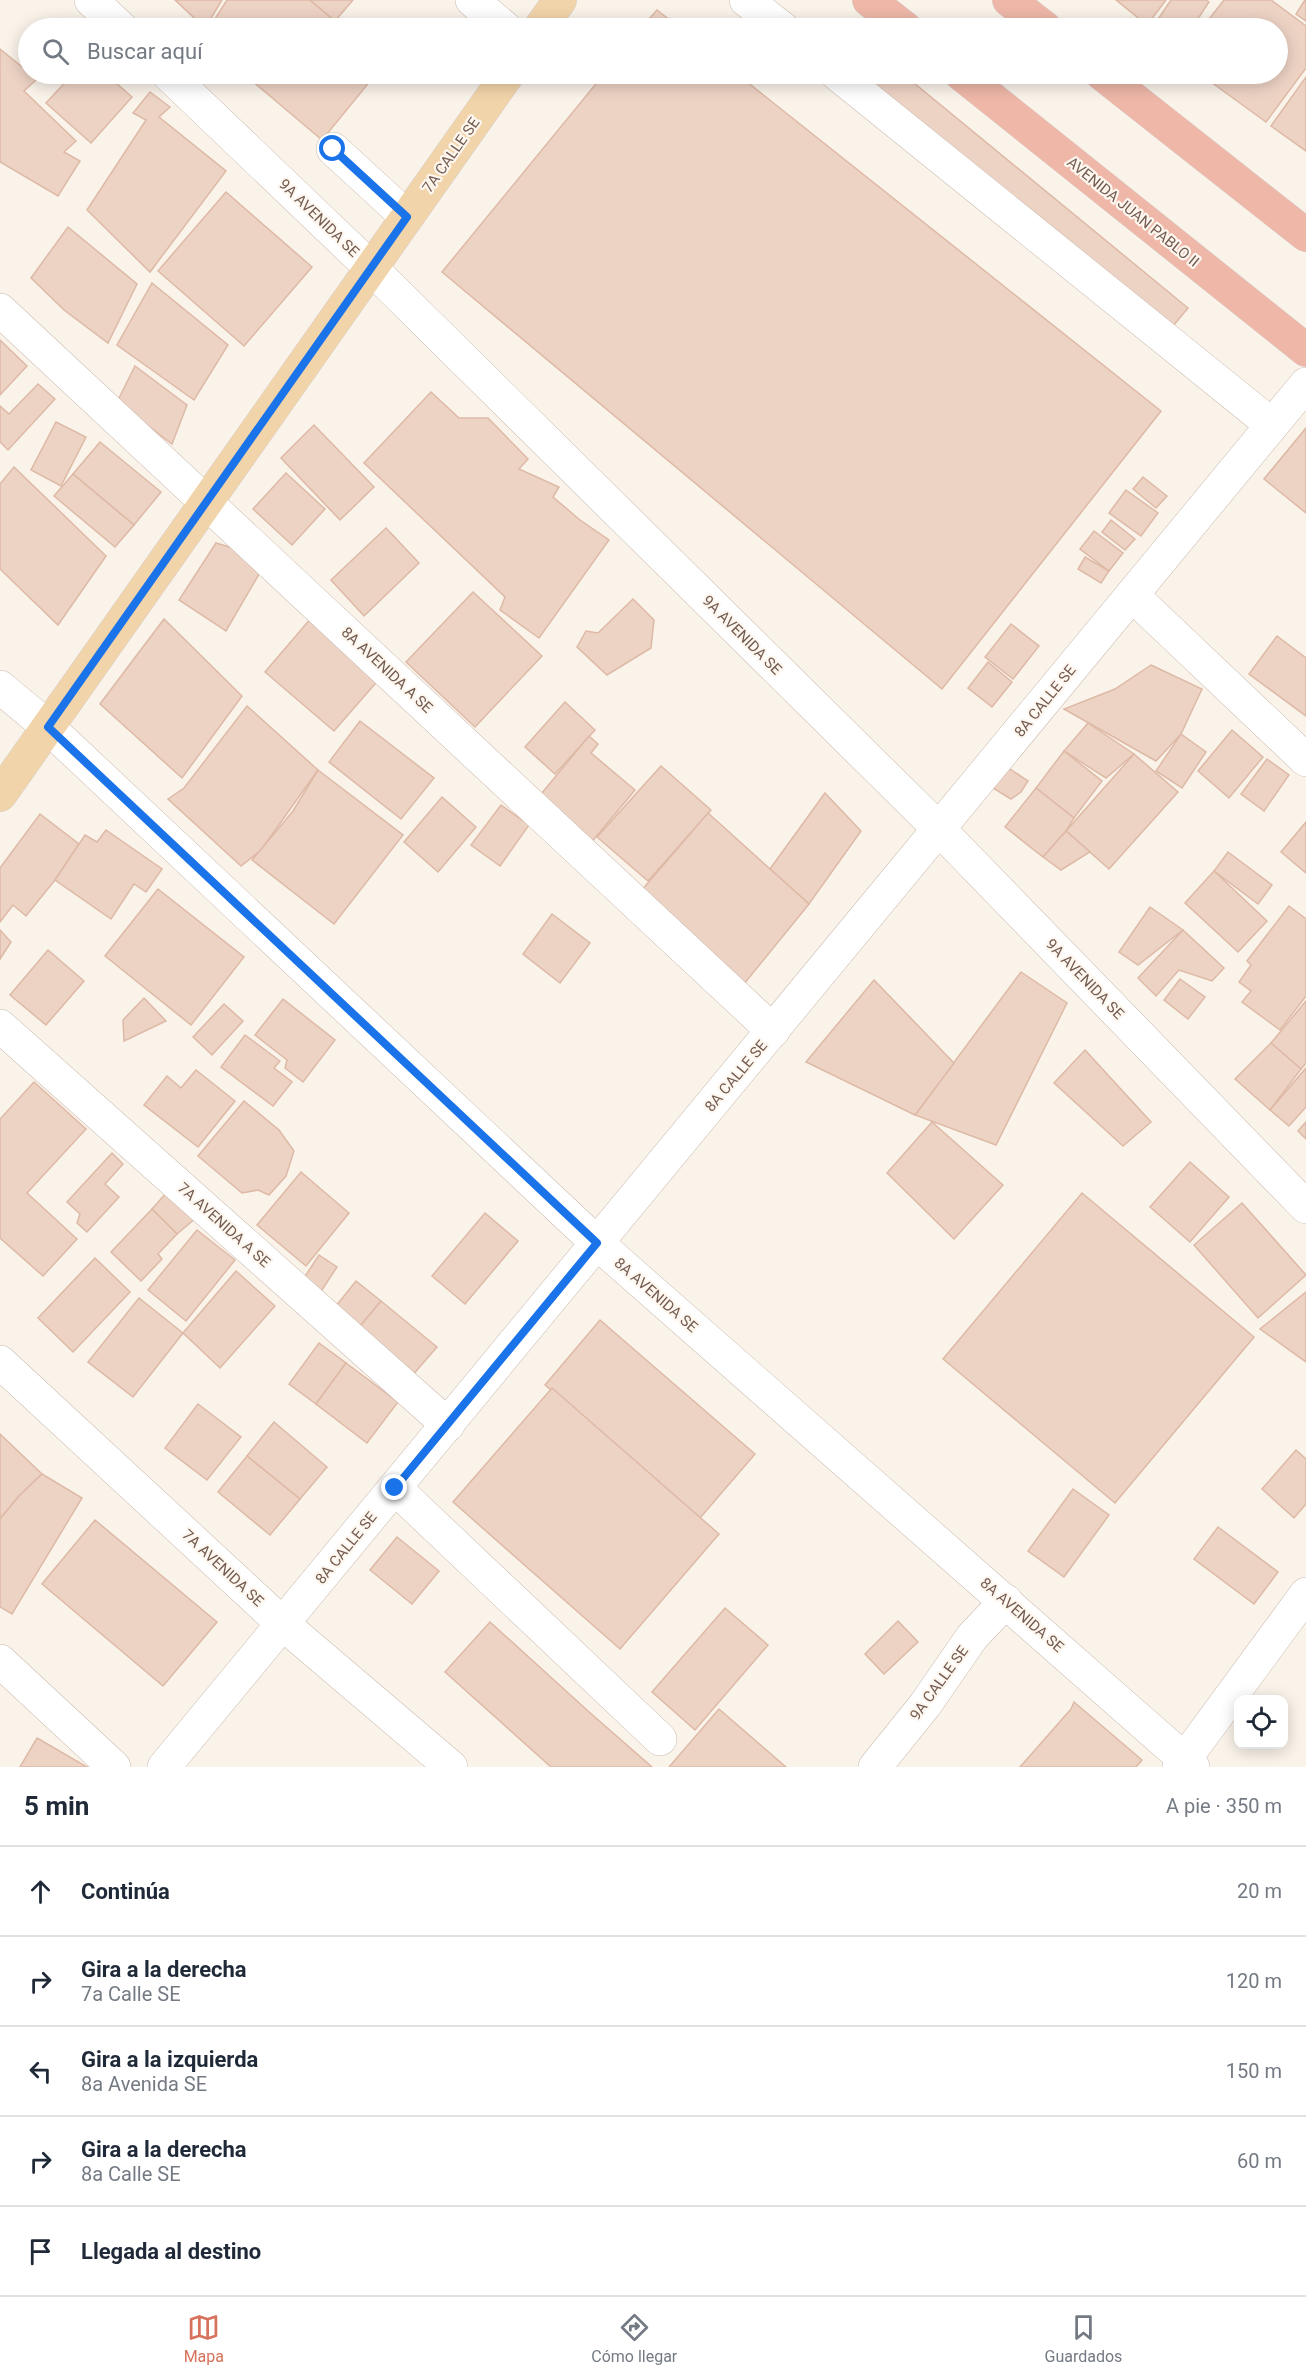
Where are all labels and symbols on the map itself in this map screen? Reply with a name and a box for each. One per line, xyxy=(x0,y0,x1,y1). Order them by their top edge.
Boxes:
street label: 7A CALLE SE xyxy=(419,114,484,196)
route start xyxy=(319,135,345,161)
street label: AVENIDA JUAN PABLO II xyxy=(1063,153,1203,271)
street label: 9A AVENIDA SE xyxy=(275,175,363,261)
street label: 9A AVENIDA SE xyxy=(699,592,786,679)
street label: 8A AVENIDA A SE xyxy=(338,623,437,717)
street label: 8A CALLE SE xyxy=(1011,661,1080,741)
street label: 9A AVENIDA SE xyxy=(1042,935,1128,1023)
street label: 8A CALLE SE xyxy=(701,1036,771,1115)
street label: 7A AVENIDA A SE xyxy=(174,1179,274,1272)
street label: 8A AVENIDA SE xyxy=(611,1254,702,1336)
route end xyxy=(381,1474,407,1500)
street label: 8A CALLE SE xyxy=(312,1508,381,1588)
street label: 7A AVENIDA SE xyxy=(179,1526,268,1611)
street label: 8A AVENIDA SE xyxy=(977,1574,1068,1656)
street label: 9A CALLE SE xyxy=(906,1642,972,1724)

